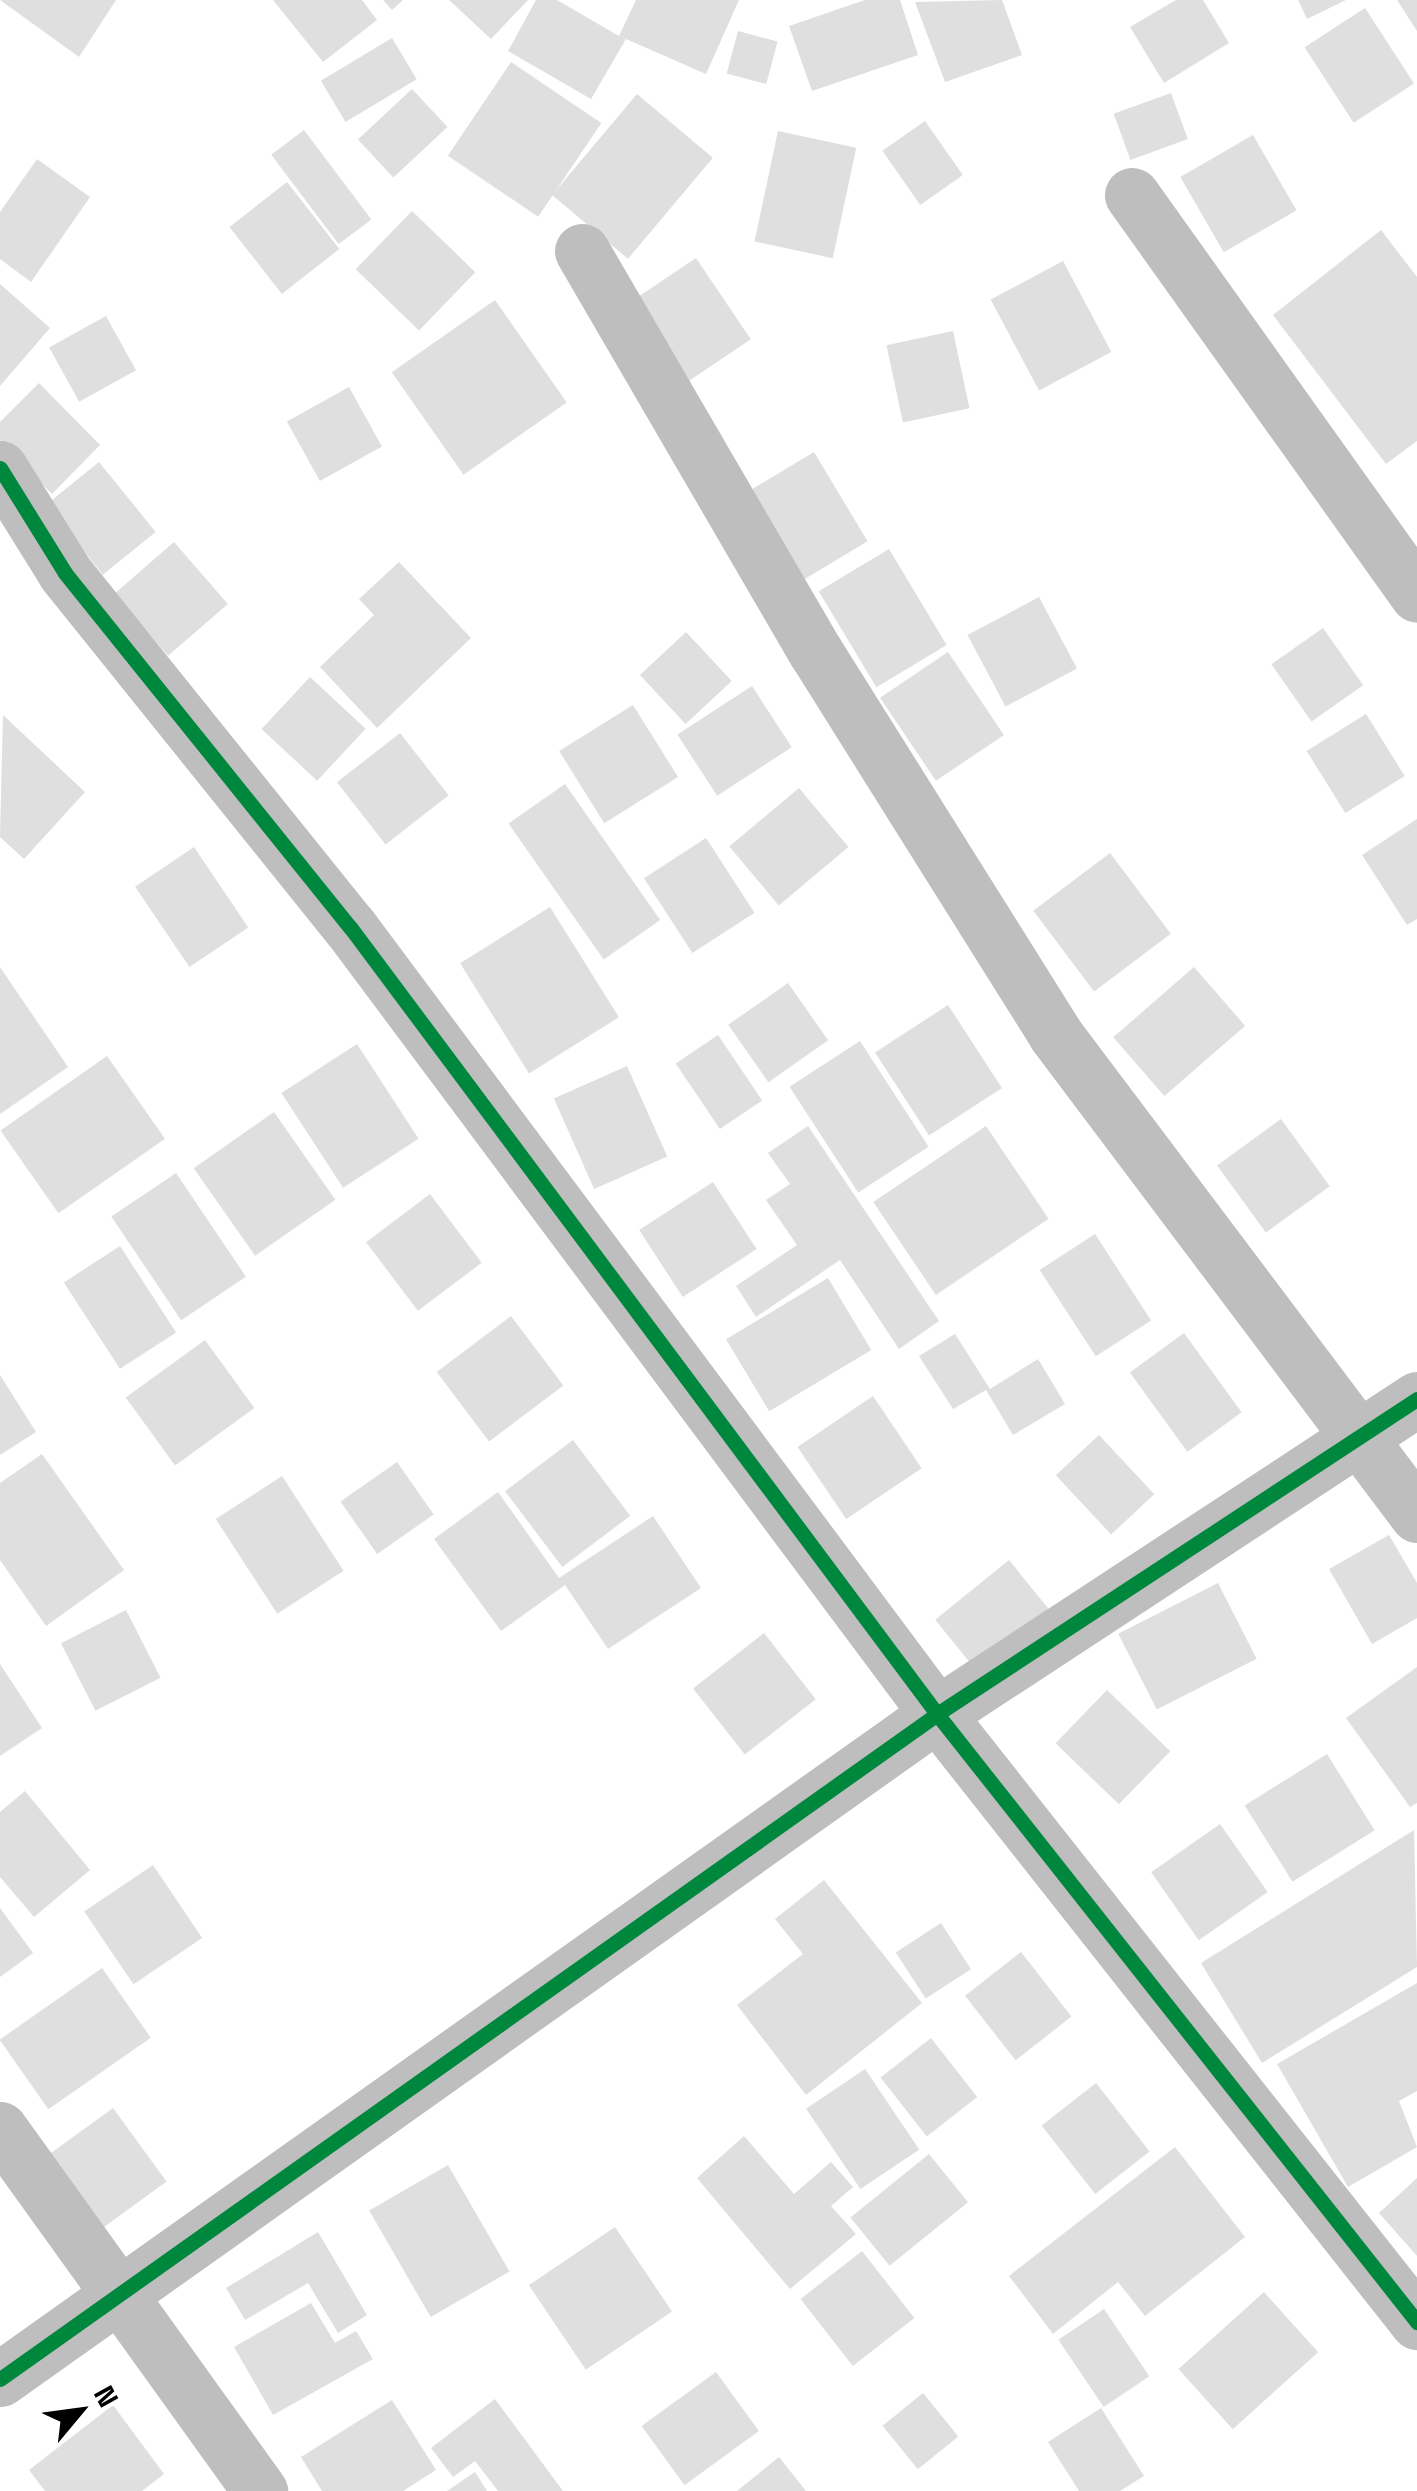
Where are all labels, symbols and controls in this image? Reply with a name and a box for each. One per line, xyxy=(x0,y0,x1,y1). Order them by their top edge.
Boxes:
north arrow xyxy=(30,2361,130,2461)
text: N xyxy=(86,2380,127,2413)

